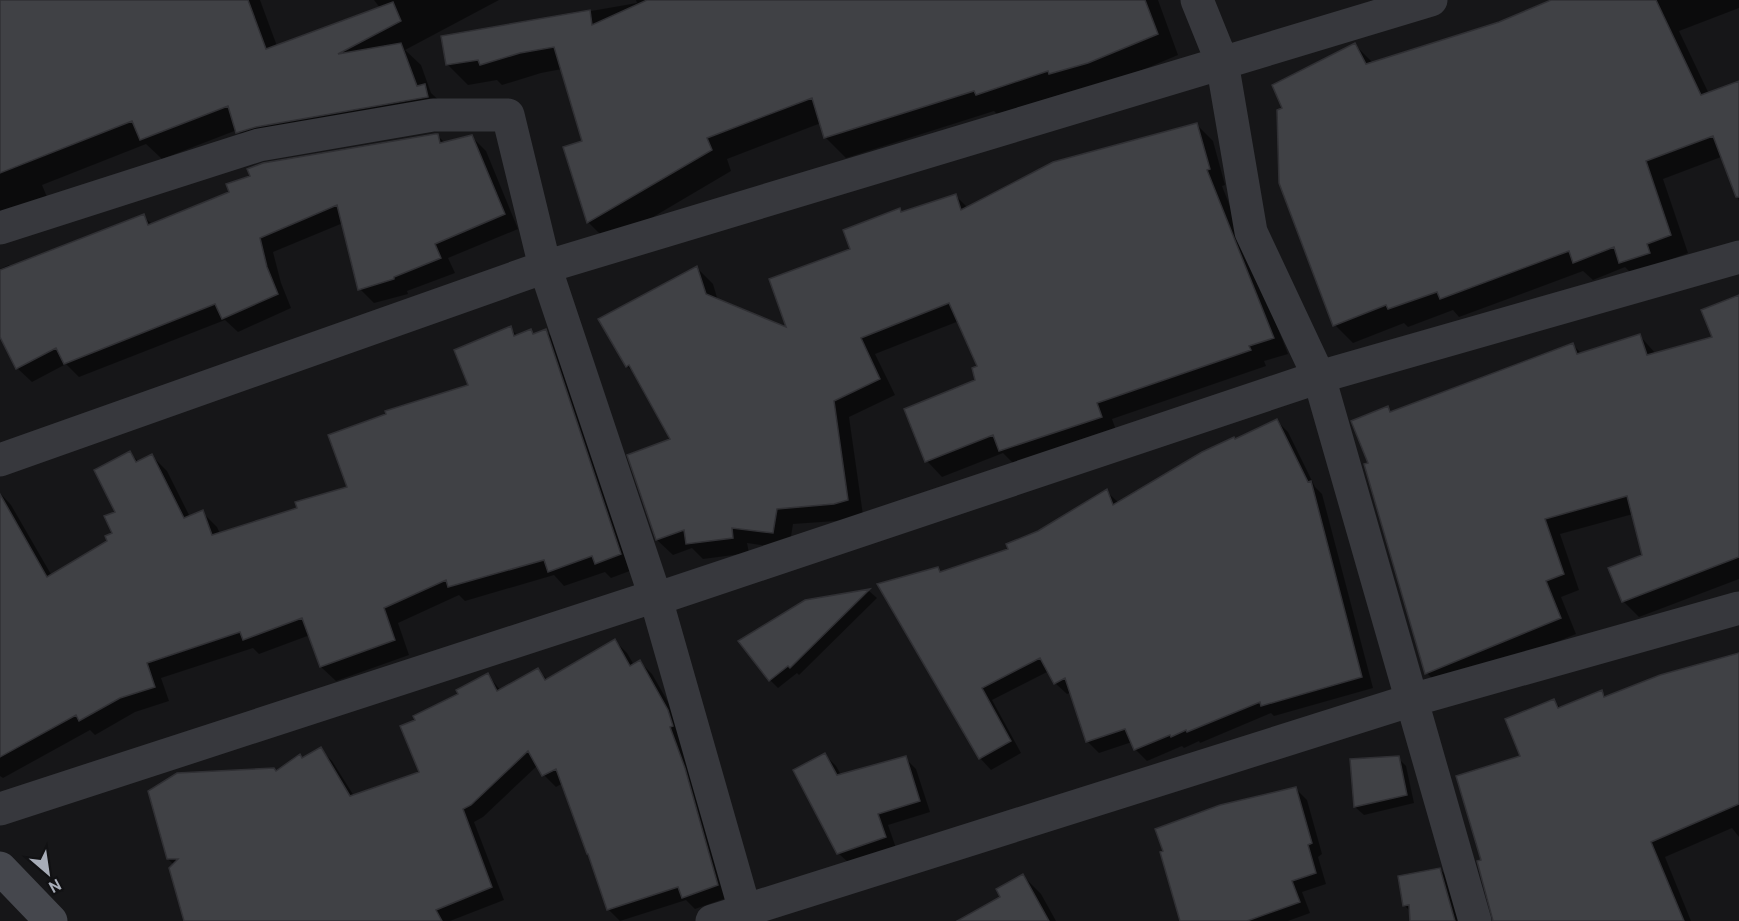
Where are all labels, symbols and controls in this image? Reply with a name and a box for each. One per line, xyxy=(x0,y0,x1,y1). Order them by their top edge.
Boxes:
north arrow xyxy=(18,843,78,903)
text: N xyxy=(45,875,65,897)

